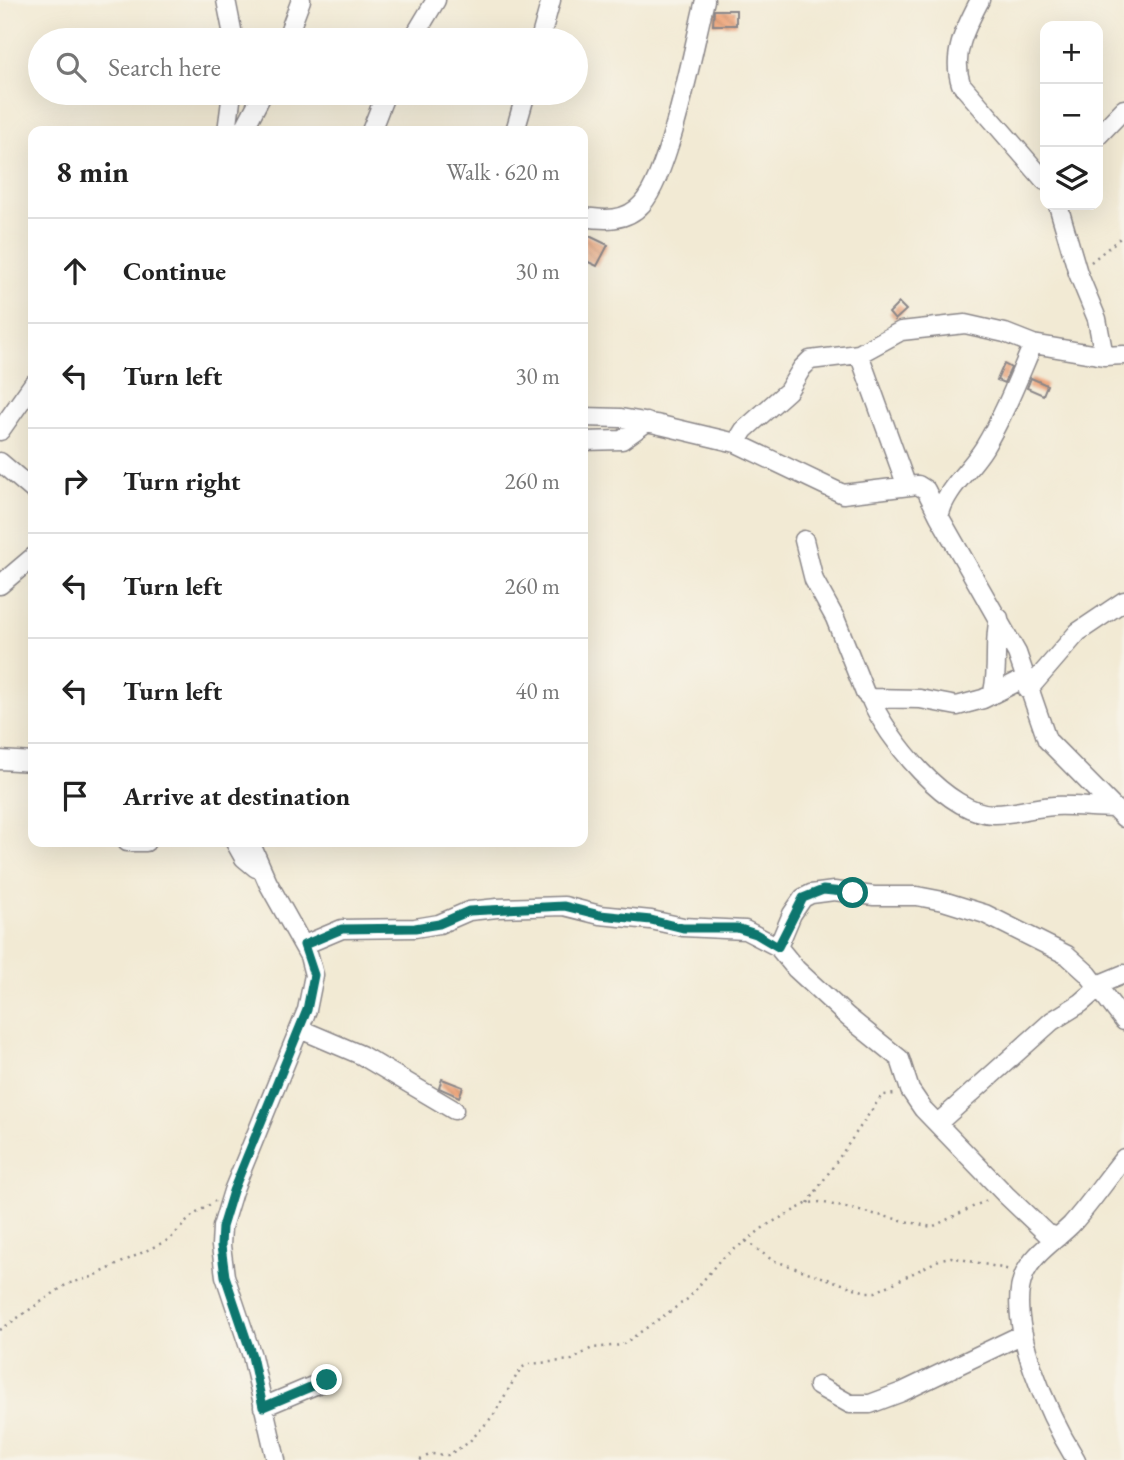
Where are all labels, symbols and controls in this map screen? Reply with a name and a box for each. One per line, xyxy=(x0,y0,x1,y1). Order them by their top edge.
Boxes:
map controls xyxy=(1040,21,1103,210)
button: + xyxy=(1040,21,1103,84)
search box xyxy=(28,28,588,105)
icon: search xyxy=(52,48,90,86)
text: Search here xyxy=(108,50,221,84)
button: − xyxy=(1040,84,1103,147)
button: layers xyxy=(1040,147,1103,210)
text: 8 min xyxy=(56,152,129,191)
text: Walk · 620 m xyxy=(446,157,560,187)
icon: ahead xyxy=(56,252,94,290)
text: Continue xyxy=(123,254,226,288)
text: 30 m xyxy=(515,256,560,286)
icon: left xyxy=(56,357,94,395)
text: Turn left xyxy=(123,359,222,393)
text: 30 m xyxy=(515,361,560,391)
icon: right xyxy=(56,462,94,500)
text: Turn right xyxy=(123,464,241,498)
text: 260 m xyxy=(504,466,560,496)
icon: left xyxy=(56,567,94,605)
text: Turn left xyxy=(123,569,222,603)
text: 260 m xyxy=(504,571,560,601)
icon: left xyxy=(56,672,94,710)
text: Turn left xyxy=(123,674,222,708)
text: 40 m xyxy=(515,676,560,706)
icon: arrive xyxy=(56,777,94,815)
text: Arrive at destination xyxy=(123,779,350,813)
route start xyxy=(837,877,868,908)
route end xyxy=(311,1364,342,1395)

